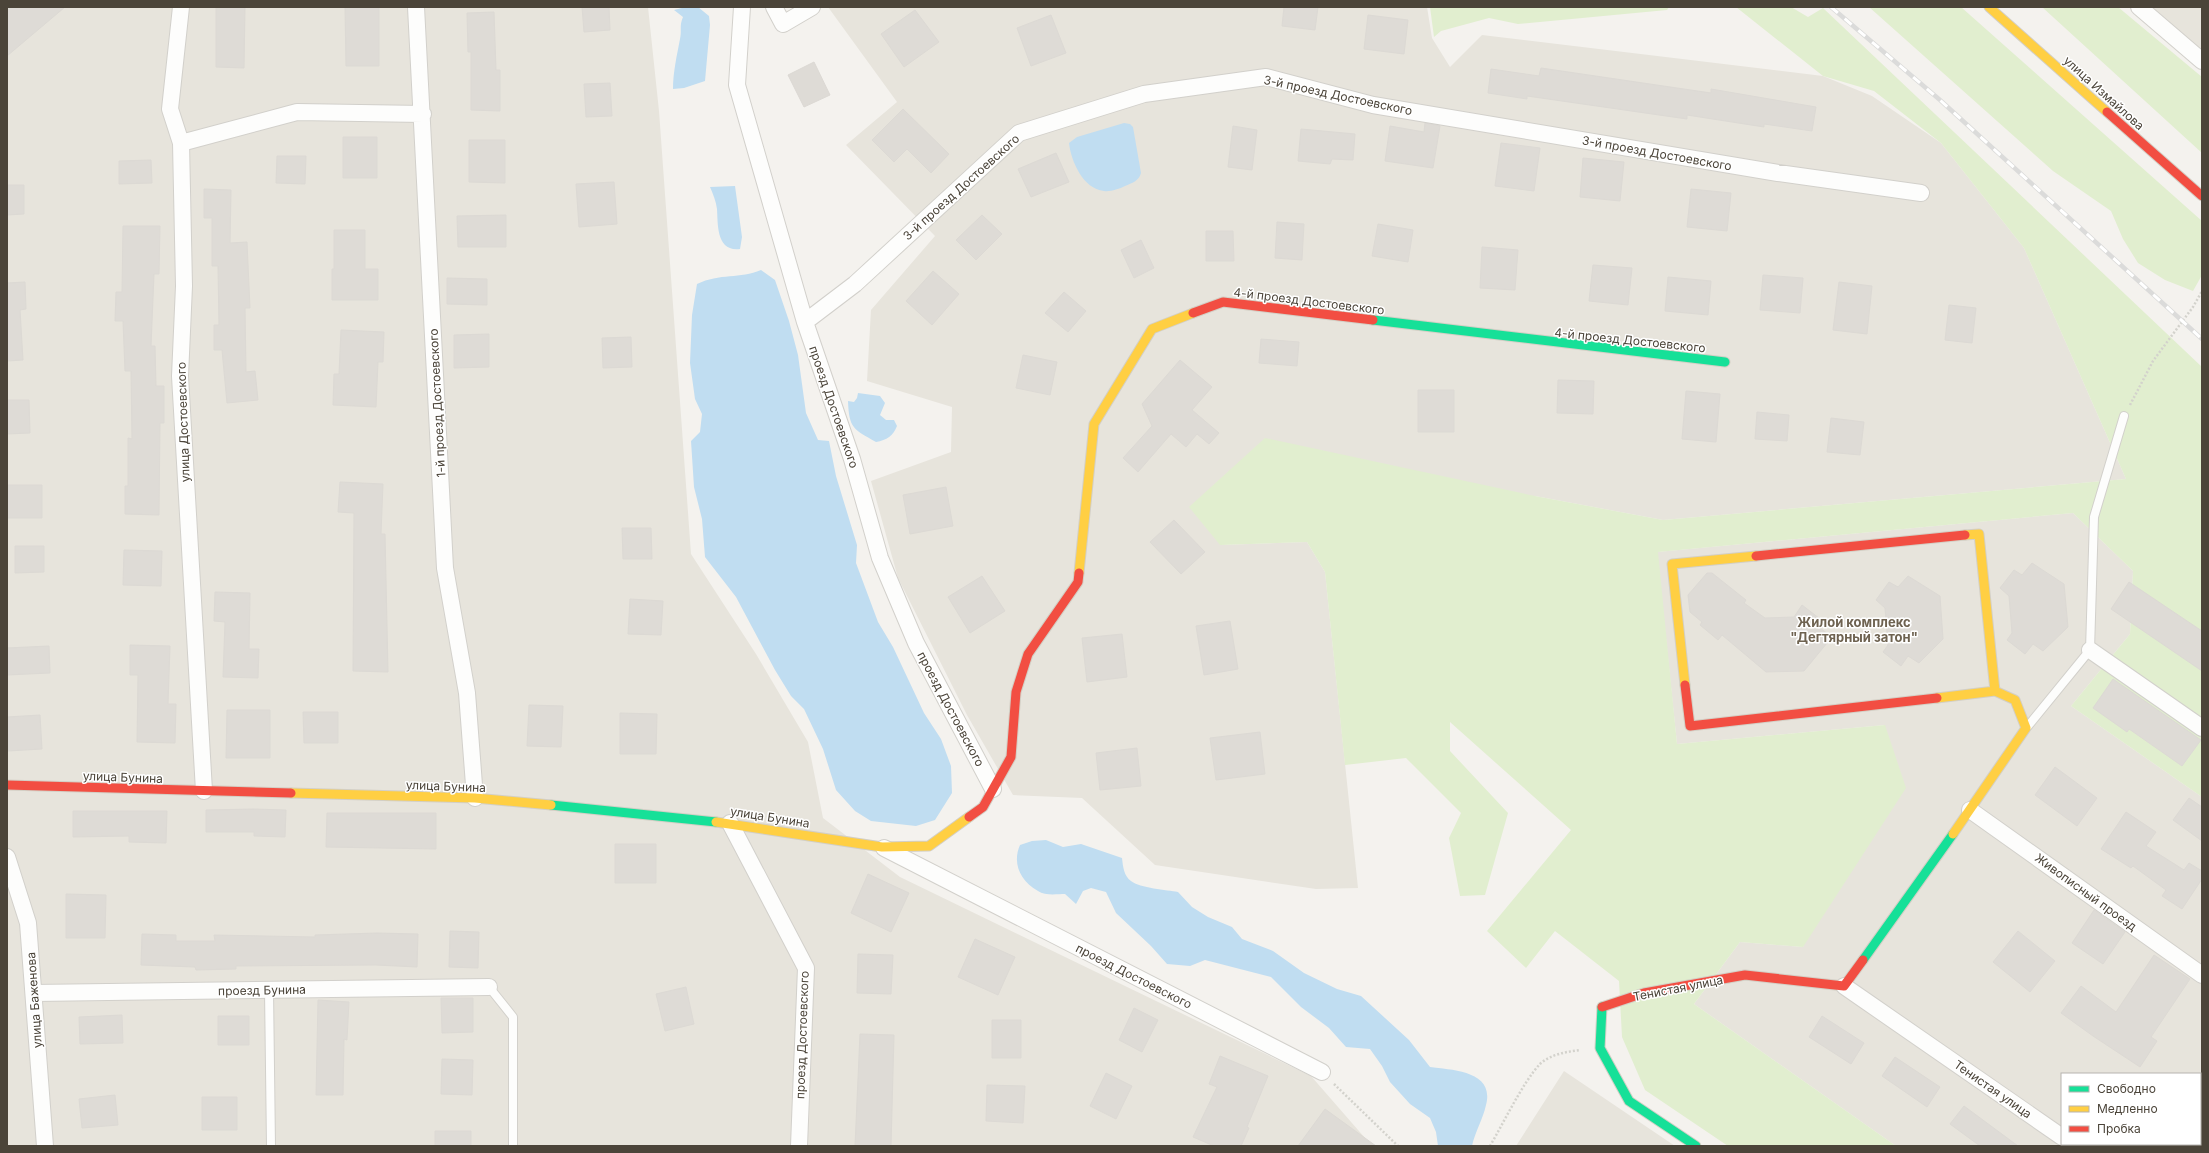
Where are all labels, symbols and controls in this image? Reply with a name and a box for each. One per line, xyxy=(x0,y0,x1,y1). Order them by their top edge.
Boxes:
street label: улица Измайлова xyxy=(2061,53,2147,133)
street label: 3-й проезд Достоевского xyxy=(1262,72,1414,118)
street label: 3-й проезд Достоевского xyxy=(900,131,1022,243)
street label: 3-й проезд Достоевского xyxy=(1581,132,1733,174)
street label: 4-й проезд Достоевского xyxy=(1233,284,1385,318)
street label: 4-й проезд Достоевского xyxy=(1554,325,1706,355)
street label: 1-й проезд Достоевского xyxy=(426,328,448,478)
street label: проезд Достоевского xyxy=(806,344,862,470)
street label: улица Достоевского xyxy=(173,362,193,482)
district label: Жилой комплекс "Дегтярный затон" xyxy=(1790,614,1918,645)
street label: проезд Достоевского xyxy=(914,649,988,769)
street label: улица Бунина xyxy=(83,768,163,786)
street label: улица Бунина xyxy=(406,777,486,795)
street label: улица Бунина xyxy=(729,803,811,831)
street label: Живописный проезд xyxy=(2032,850,2140,934)
street label: проезд Достоевского xyxy=(1073,940,1195,1012)
street label: улица Баженова xyxy=(23,951,45,1049)
street label: проезд Достоевского xyxy=(792,971,812,1099)
street label: Тенистая улица xyxy=(1632,972,1724,1004)
street label: проезд Бунина xyxy=(218,982,306,998)
street label: Тенистая улица xyxy=(1951,1057,2035,1121)
legend xyxy=(2061,1073,2201,1145)
text: Свободно xyxy=(2097,1081,2156,1096)
text: Медленно xyxy=(2097,1101,2158,1116)
text: Пробка xyxy=(2097,1121,2141,1136)

